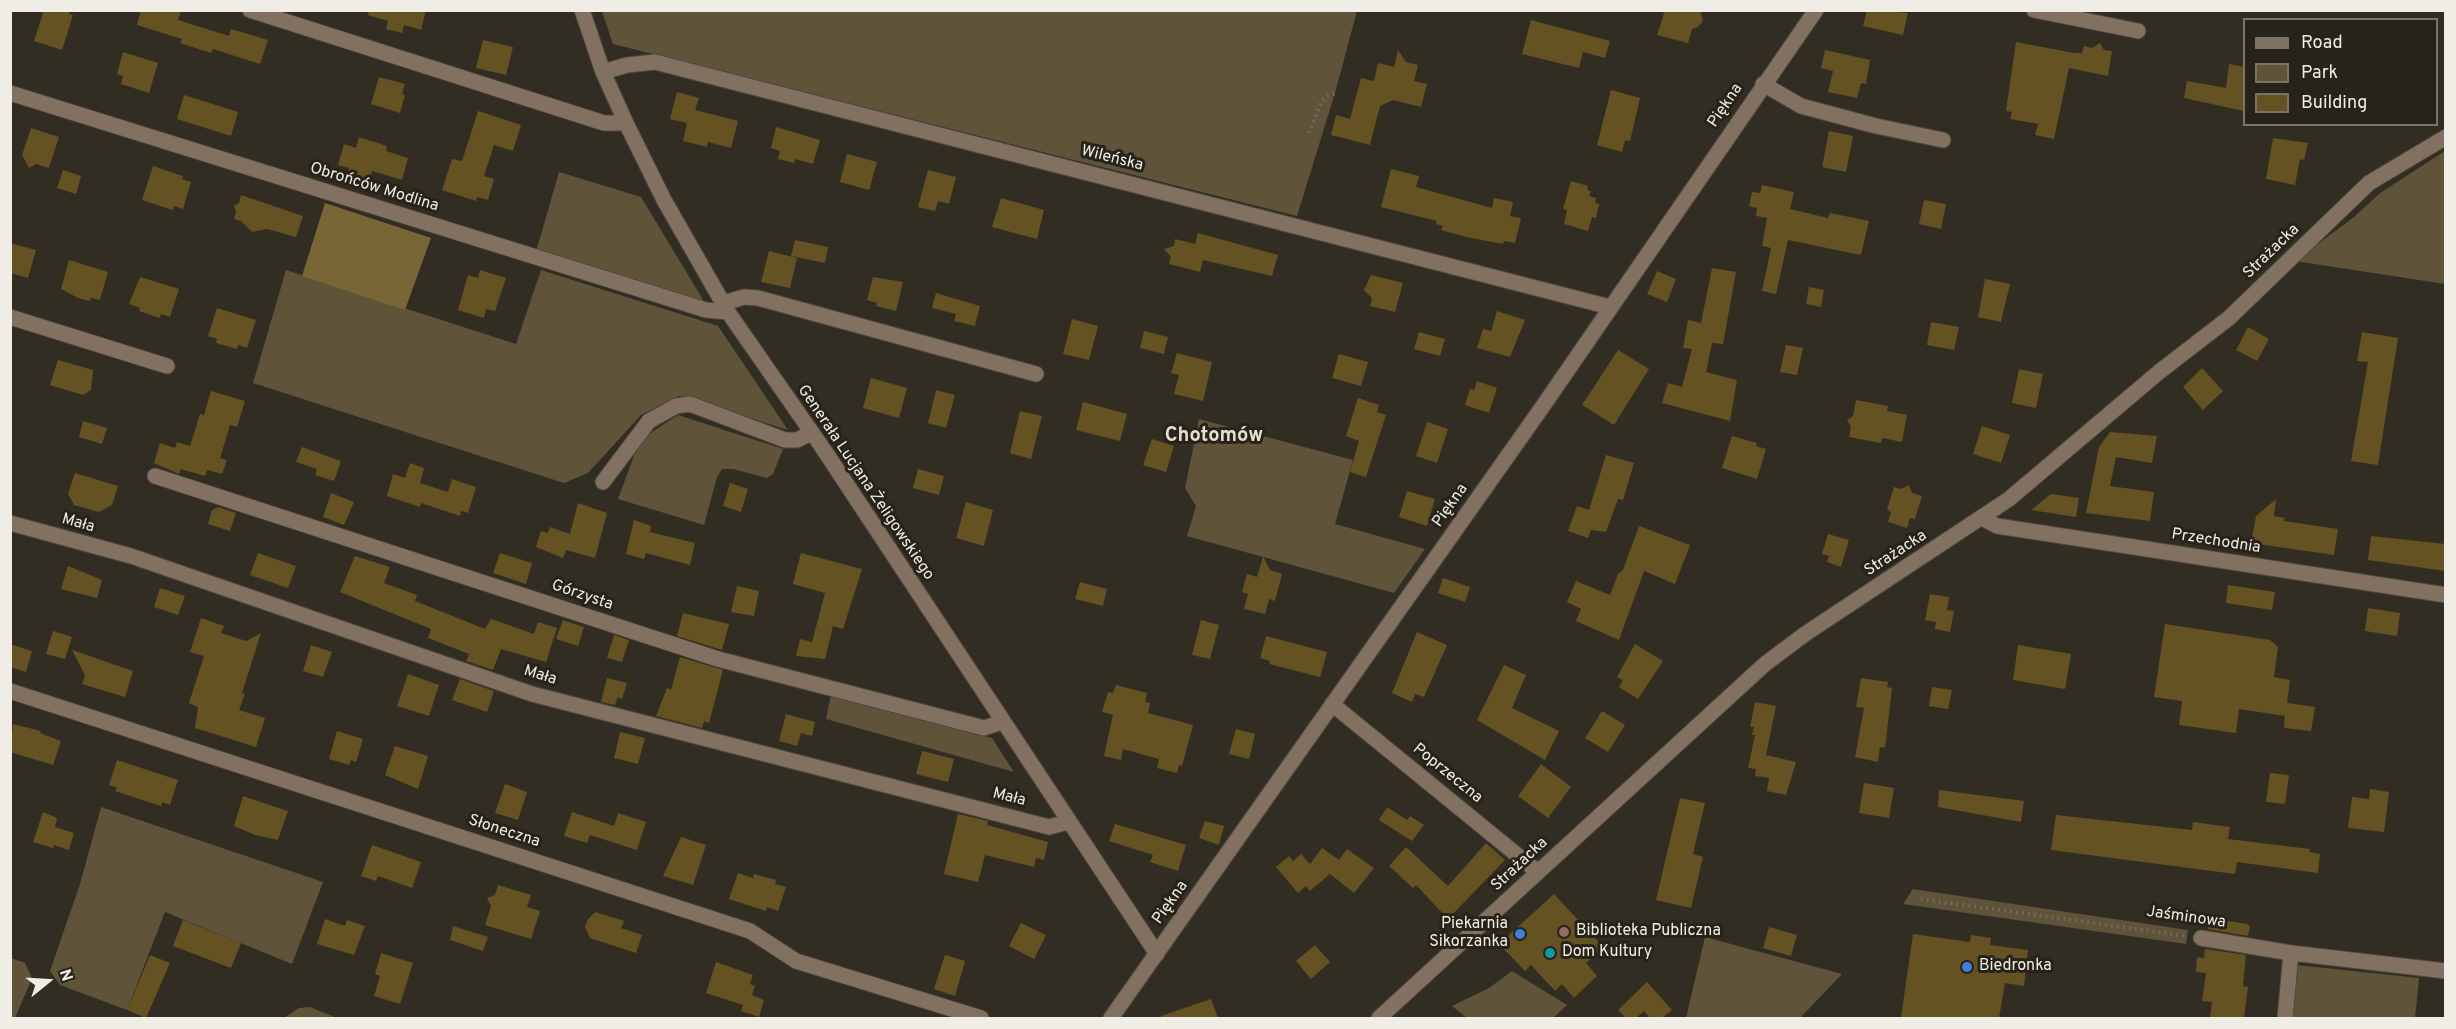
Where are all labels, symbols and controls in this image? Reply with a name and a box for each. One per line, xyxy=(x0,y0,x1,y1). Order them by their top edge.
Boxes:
legend xyxy=(2243,18,2438,126)
text: Road xyxy=(2301,32,2343,55)
text: Park xyxy=(2301,62,2338,85)
street label: Piękna xyxy=(1704,80,1748,132)
text: Building xyxy=(2301,92,2367,115)
street label: Wileńska xyxy=(1079,142,1145,176)
street label: Obrońców Modlina xyxy=(307,159,441,217)
street label: Strażacka xyxy=(2240,221,2304,283)
street label: Generała Lucjana Żeligowskiego xyxy=(792,382,938,584)
district label: Chotomów xyxy=(1165,425,1263,449)
street label: Piękna xyxy=(1429,480,1473,532)
street label: Mała xyxy=(59,510,97,538)
street label: Przechodnia xyxy=(2170,525,2262,559)
street label: Strażacka xyxy=(1861,527,1931,581)
street label: Górzysta xyxy=(549,577,615,615)
street label: Mała xyxy=(521,662,559,690)
street label: Poprzeczna xyxy=(1408,740,1486,808)
street label: Mała xyxy=(990,785,1028,811)
street label: Słoneczna xyxy=(466,811,542,853)
street label: Strażacka xyxy=(1488,834,1552,896)
street label: Piękna xyxy=(1149,877,1193,929)
street label: Jaśminowa xyxy=(2145,903,2227,933)
place label: Piekarnia Sikorzanka xyxy=(1429,915,1508,953)
place label: Biblioteka Publiczna xyxy=(1576,922,1721,942)
marker: Biblioteka Publiczna xyxy=(1557,925,1571,939)
marker: Piekarnia Sikorzanka xyxy=(1513,927,1527,941)
place label: Dom Kultury xyxy=(1562,943,1652,963)
marker: Dom Kultury xyxy=(1543,946,1557,960)
north arrow xyxy=(18,951,78,1011)
place label: Biedronka xyxy=(1979,957,2052,977)
marker: Biedronka xyxy=(1960,960,1974,974)
text: N xyxy=(54,967,76,984)

